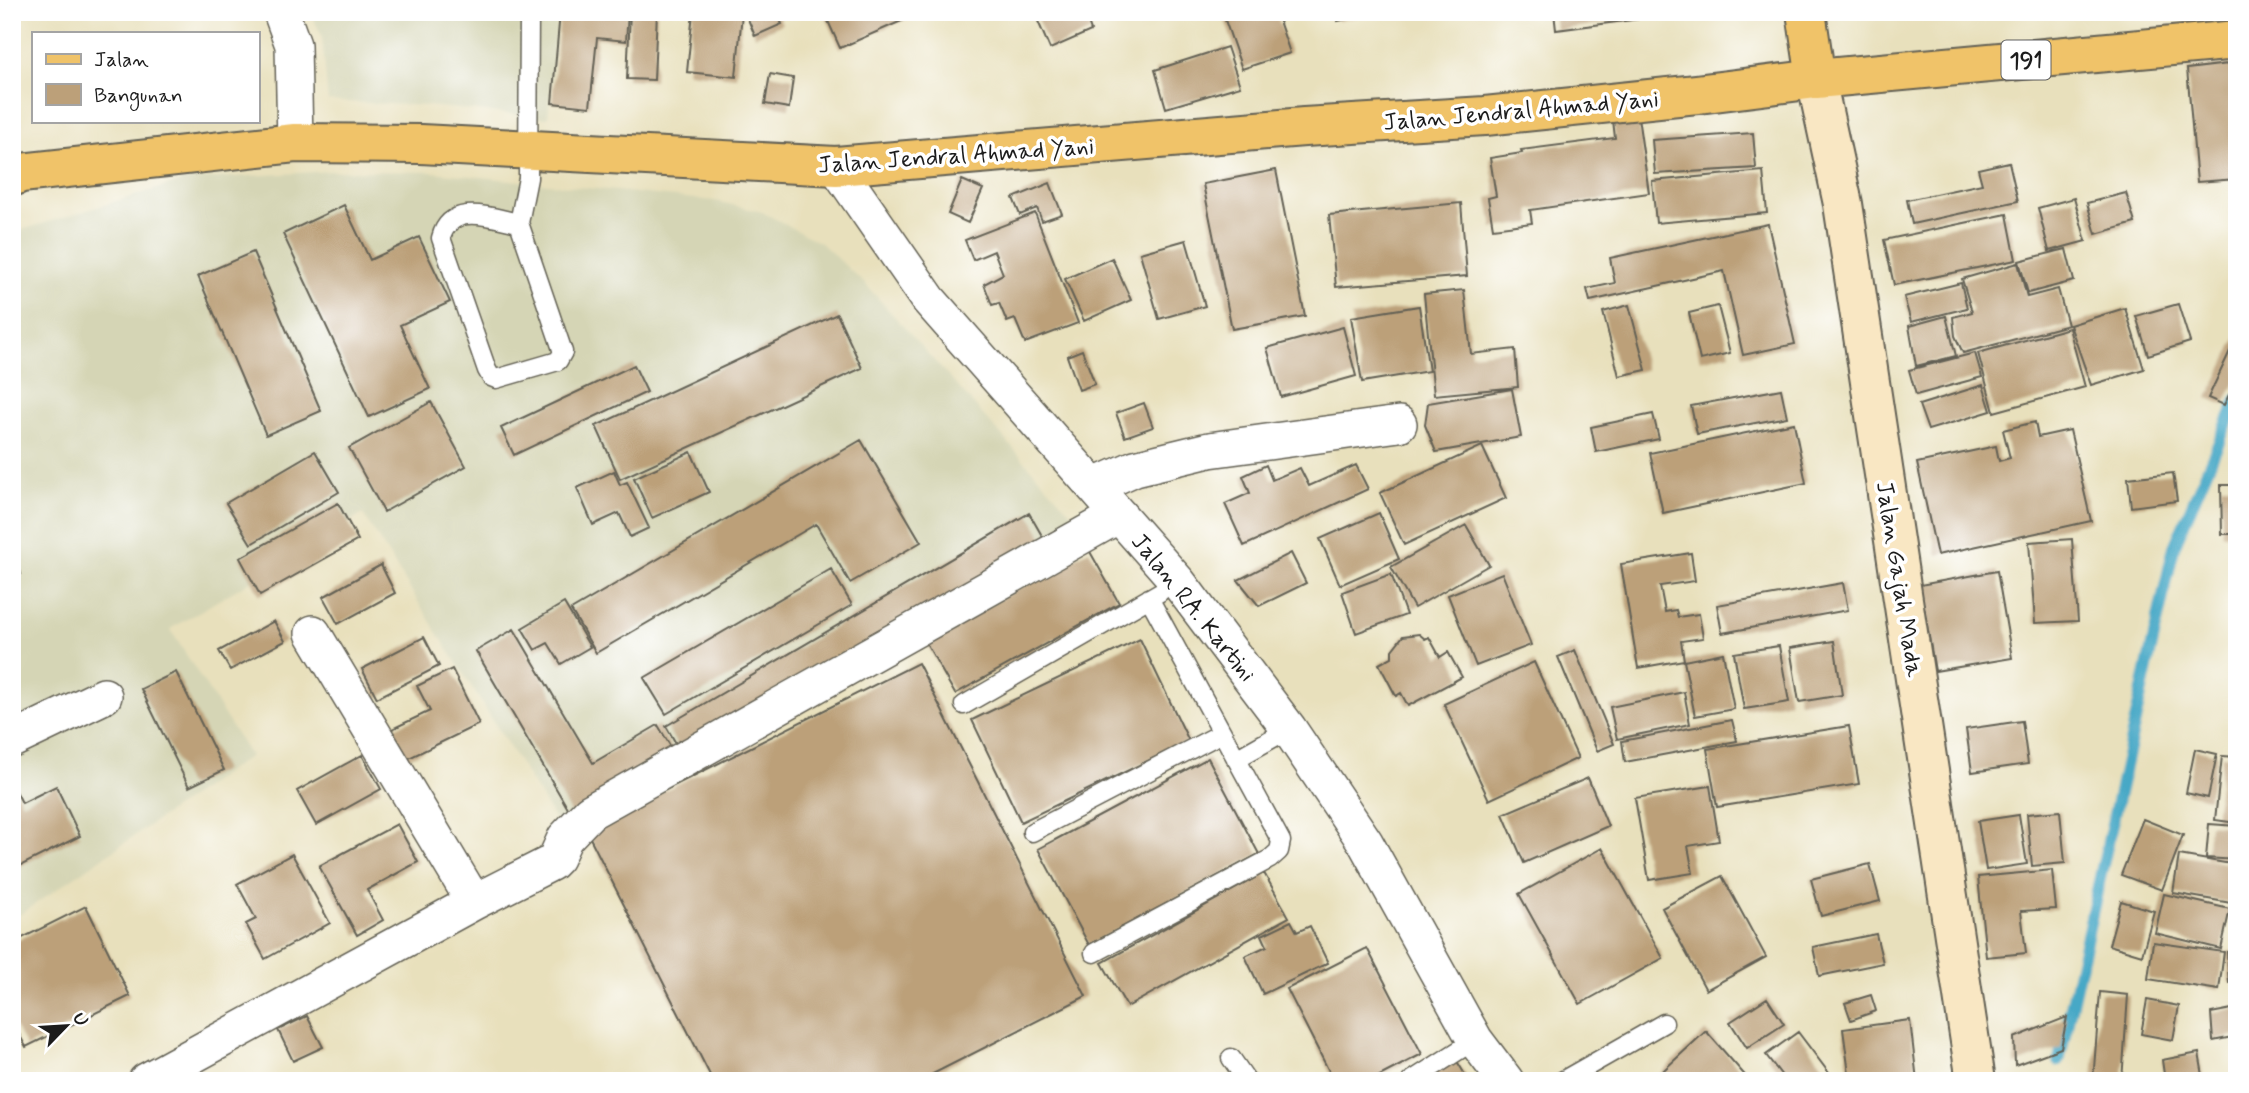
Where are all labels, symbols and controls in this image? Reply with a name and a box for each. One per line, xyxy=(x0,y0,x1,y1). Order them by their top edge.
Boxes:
legend xyxy=(32,32,259,122)
road number: 191 xyxy=(2002,40,2050,80)
text: Jalan xyxy=(94,46,149,74)
text: Bangunan xyxy=(94,82,183,111)
street label: Jalan Jendral Ahmad Yani xyxy=(1382,84,1660,139)
street label: Jalan Jendral Ahmad Yani xyxy=(817,131,1095,182)
street label: Jalan Gajah Mada xyxy=(1868,479,1929,680)
street label: Jalan RA. Kartini xyxy=(1123,527,1262,689)
north arrow xyxy=(32,992,102,1062)
text: U xyxy=(66,1009,94,1030)

